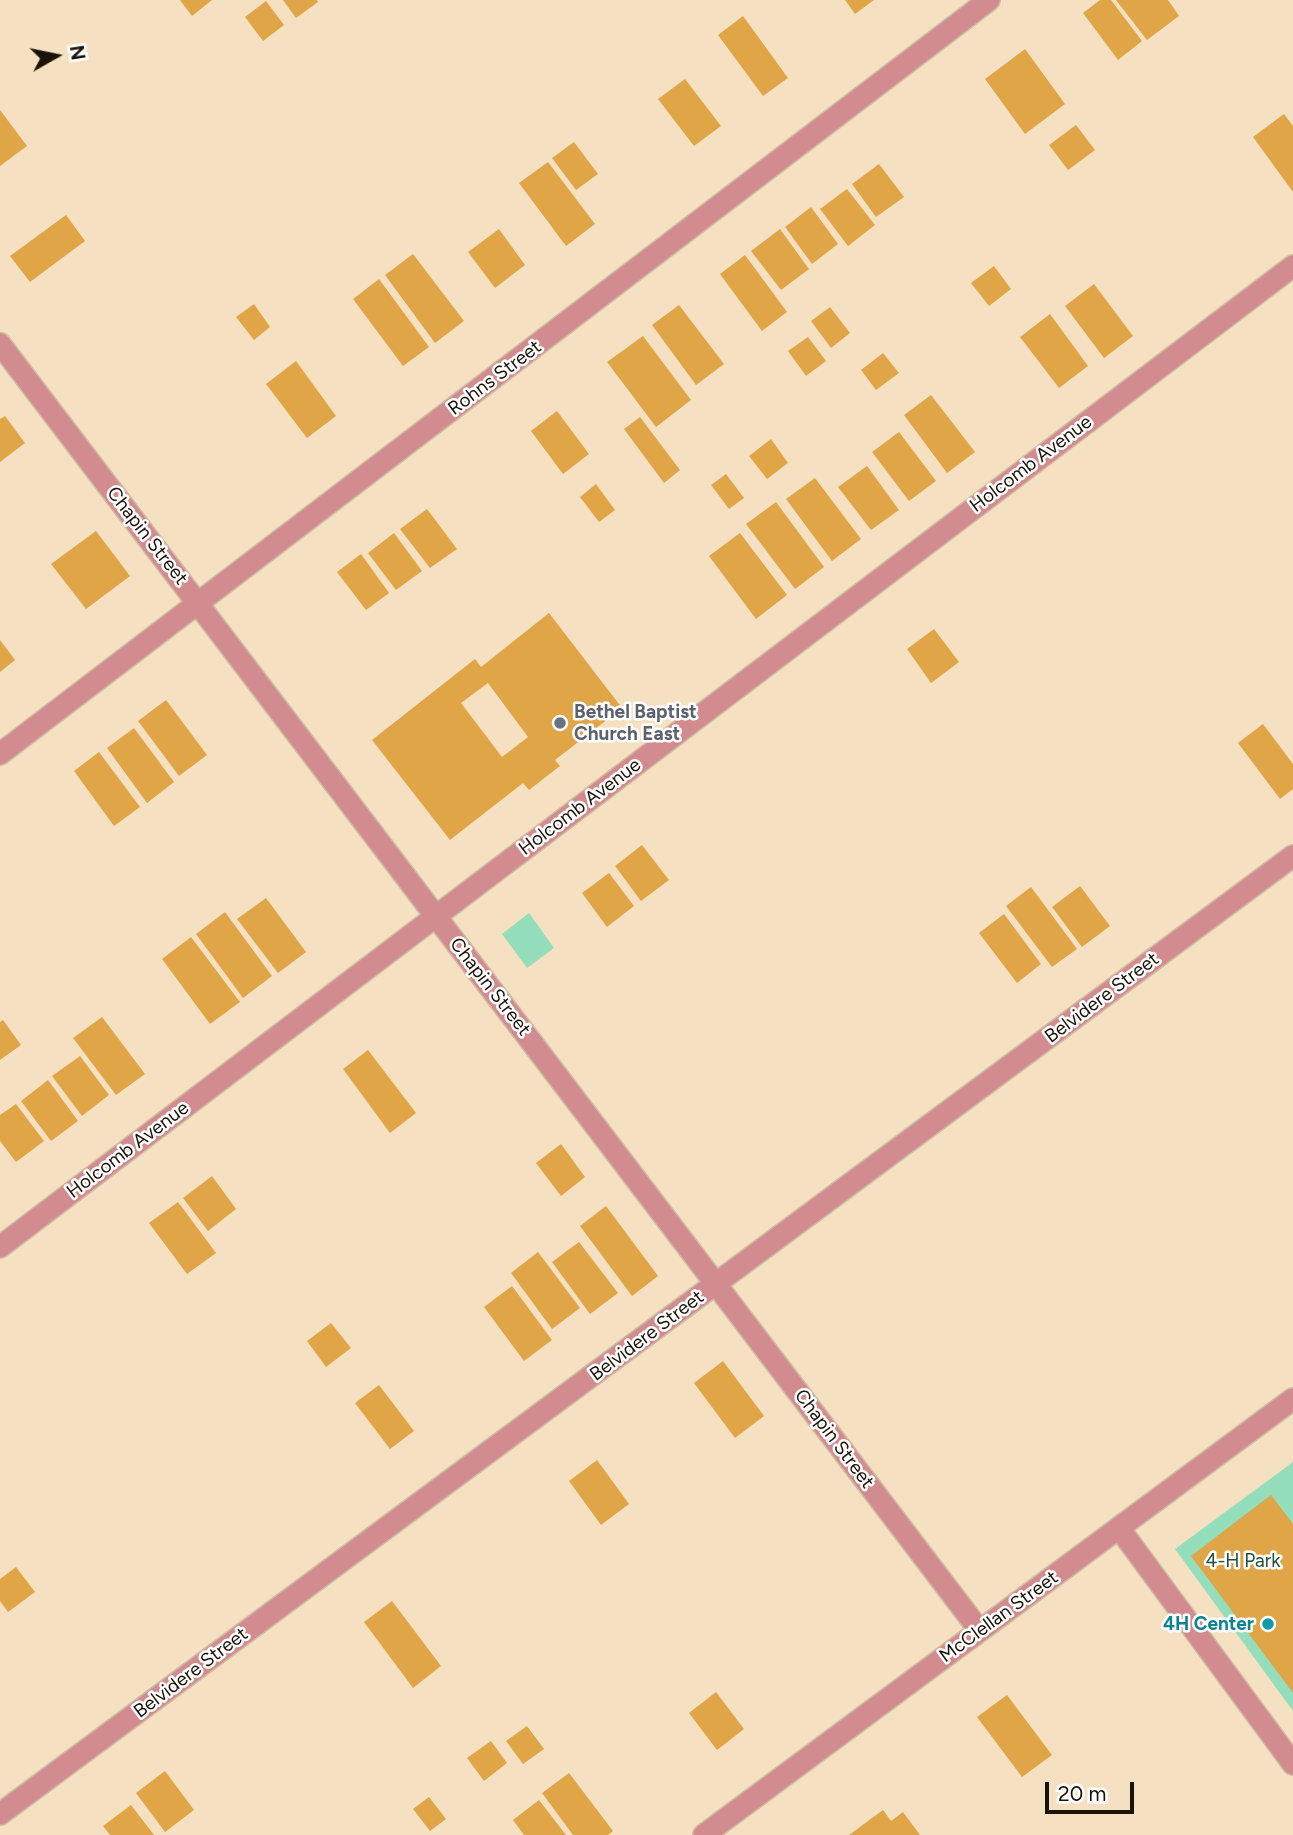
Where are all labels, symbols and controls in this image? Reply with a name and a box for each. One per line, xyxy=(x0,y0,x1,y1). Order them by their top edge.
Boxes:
north arrow xyxy=(21,21,91,91)
text: N xyxy=(65,44,90,62)
street label: Rohns Street xyxy=(444,336,546,420)
street label: Holcomb Avenue xyxy=(965,411,1097,517)
street label: Chapin Street xyxy=(102,482,192,590)
place label: Bethel Baptist Church East xyxy=(574,701,697,745)
marker: Bethel Baptist Church East xyxy=(552,715,568,731)
street label: Holcomb Avenue xyxy=(514,754,646,860)
street label: Chapin Street xyxy=(445,933,535,1041)
street label: Belvidere Street xyxy=(1041,948,1163,1048)
street label: Holcomb Avenue xyxy=(62,1097,194,1203)
street label: Belvidere Street xyxy=(586,1286,708,1386)
street label: Chapin Street xyxy=(789,1385,879,1493)
park label: 4-H Park xyxy=(1206,1550,1280,1572)
street label: McClellan Street xyxy=(935,1566,1063,1668)
place label: 4H Center xyxy=(1163,1613,1254,1635)
marker: 4H Center xyxy=(1260,1616,1276,1632)
street label: Belvidere Street xyxy=(130,1623,252,1723)
scale bar xyxy=(1048,1769,1137,1813)
text: 20 m xyxy=(1058,1781,1106,1806)

